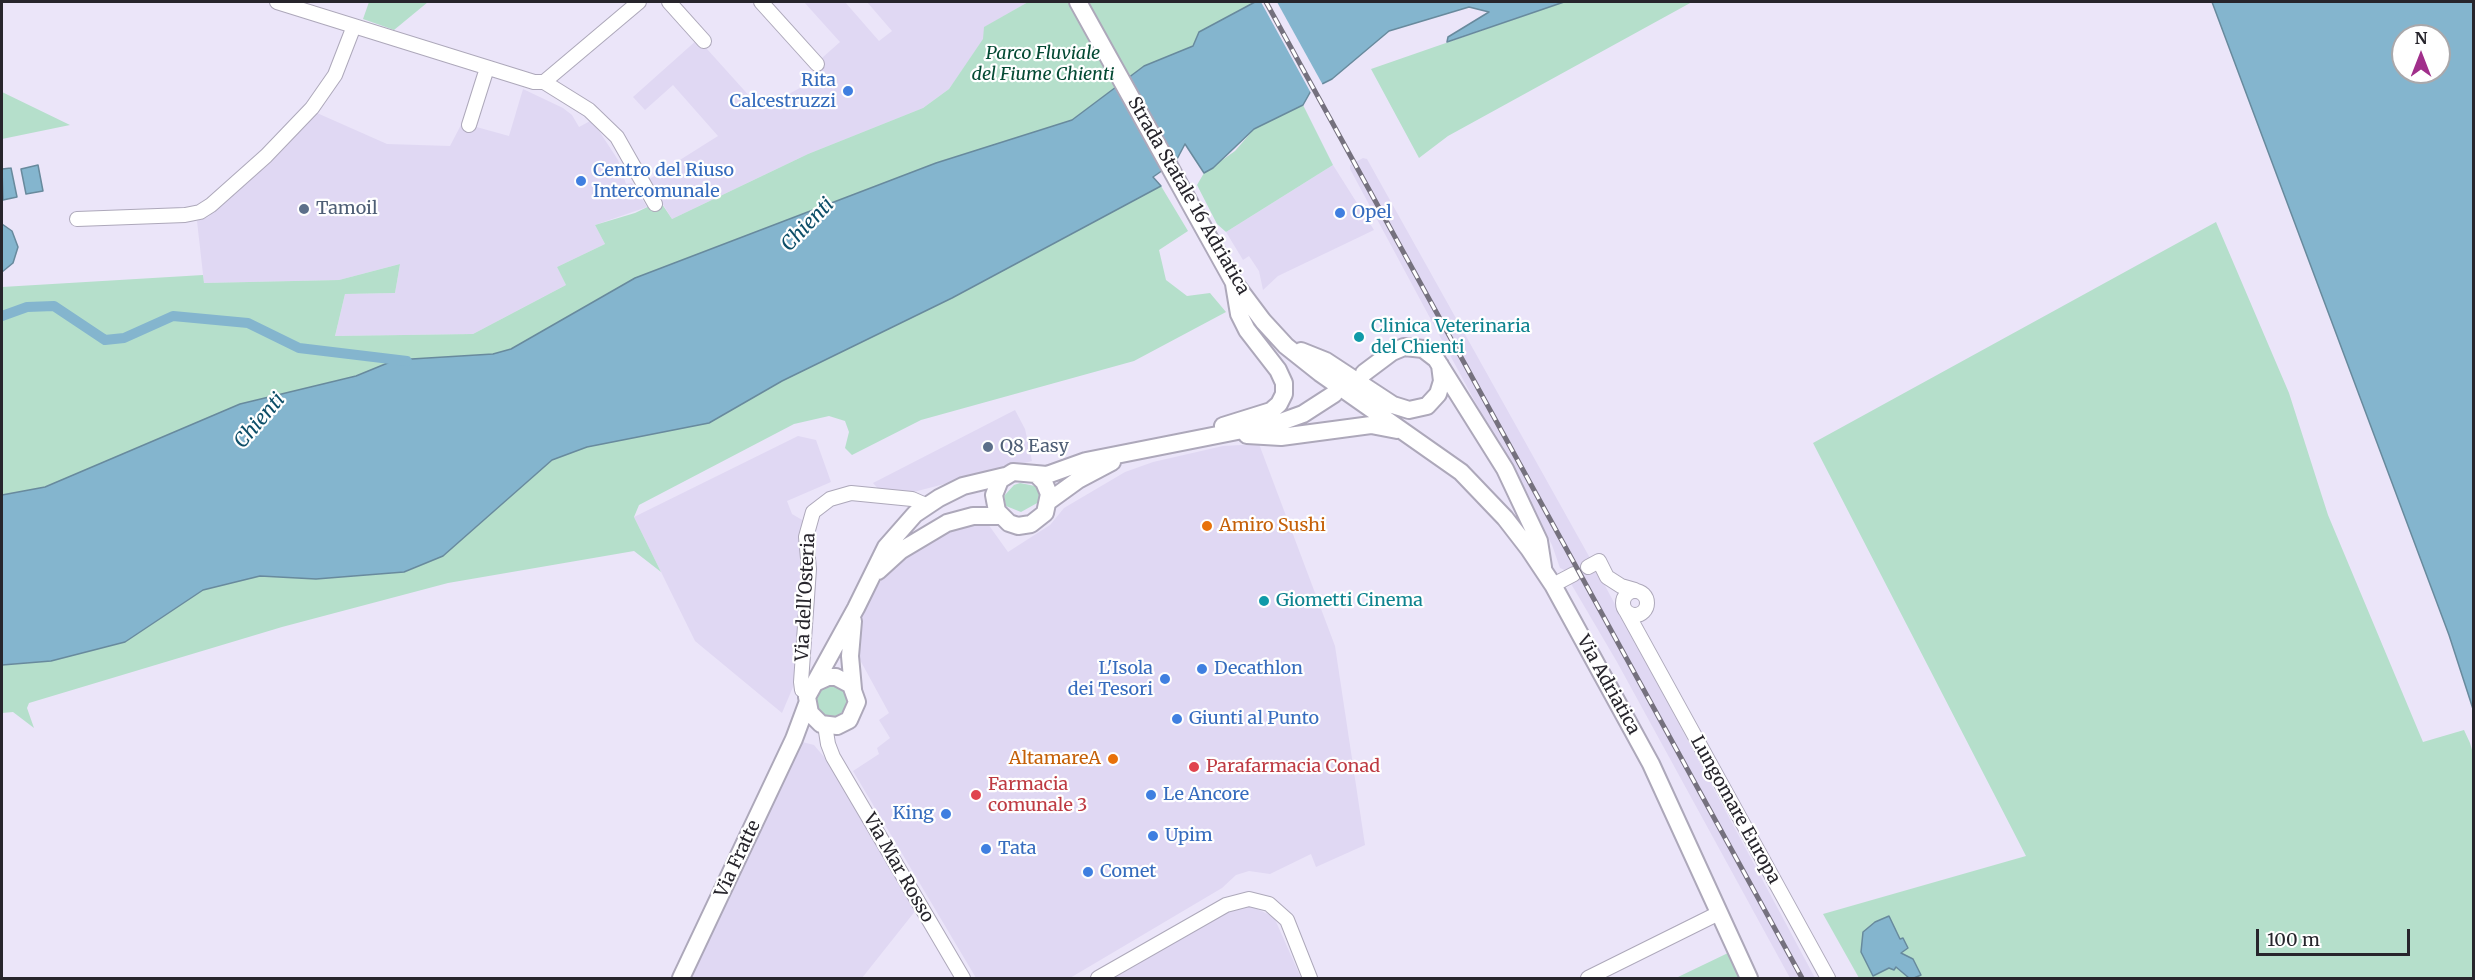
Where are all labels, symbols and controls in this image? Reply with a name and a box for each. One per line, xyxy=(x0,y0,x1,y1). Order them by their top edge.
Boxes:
north arrow xyxy=(2391,24,2451,84)
text: N xyxy=(2415,28,2427,48)
park label: Parco Fluviale del Fiume Chienti xyxy=(972,43,1114,86)
place label: Rita Calcestruzzi xyxy=(730,70,836,112)
marker: Rita Calcestruzzi xyxy=(841,84,855,98)
street label: Strada Statale 16 Adriatica xyxy=(1122,93,1254,299)
place label: Centro del Riuso Intercomunale xyxy=(593,160,734,202)
marker: Centro del Riuso Intercomunale xyxy=(574,174,588,188)
water label: Chienti xyxy=(777,193,839,257)
place label: Tamoil xyxy=(316,198,377,220)
marker: Tamoil xyxy=(297,202,311,216)
place label: Opel xyxy=(1352,202,1392,224)
marker: Opel xyxy=(1333,206,1347,220)
place label: Clinica Veterinaria del Chienti xyxy=(1371,316,1530,358)
marker: Clinica Veterinaria del Chienti xyxy=(1352,330,1366,344)
water label: Chienti xyxy=(230,388,290,454)
place label: Q8 Easy xyxy=(1000,436,1069,458)
marker: Q8 Easy xyxy=(981,440,995,454)
place label: Amiro Sushi xyxy=(1219,515,1326,537)
marker: Amiro Sushi xyxy=(1200,519,1214,533)
street label: Via dell'Osteria xyxy=(792,532,820,662)
place label: Giometti Cinema xyxy=(1276,590,1423,612)
marker: Giometti Cinema xyxy=(1257,594,1271,608)
street label: Via Adriatica xyxy=(1572,632,1644,738)
place label: L'Isola dei Tesori xyxy=(1068,658,1153,700)
place label: Decathlon xyxy=(1214,658,1303,680)
marker: Decathlon xyxy=(1195,662,1209,676)
marker: L'Isola dei Tesori xyxy=(1158,672,1172,686)
place label: Giunti al Punto xyxy=(1189,708,1319,730)
marker: Giunti al Punto xyxy=(1170,712,1184,726)
street label: Lungomare Europa xyxy=(1685,732,1785,888)
place label: AltamareA xyxy=(1009,748,1101,770)
marker: AltamareA xyxy=(1106,752,1120,766)
place label: Parafarmacia Conad xyxy=(1206,756,1380,778)
marker: Parafarmacia Conad xyxy=(1187,760,1201,774)
place label: Farmacia comunale 3 xyxy=(988,774,1087,816)
place label: Le Ancore xyxy=(1163,784,1249,806)
marker: Farmacia comunale 3 xyxy=(969,788,983,802)
marker: Le Ancore xyxy=(1144,788,1158,802)
place label: King xyxy=(893,803,934,825)
marker: King xyxy=(939,807,953,821)
street label: Via Mar Rosso xyxy=(858,810,938,926)
street label: Via Fratte xyxy=(711,817,765,901)
place label: Upim xyxy=(1165,825,1213,847)
marker: Upim xyxy=(1146,829,1160,843)
place label: Tata xyxy=(998,838,1037,860)
marker: Tata xyxy=(979,842,993,856)
place label: Comet xyxy=(1100,861,1156,883)
marker: Comet xyxy=(1081,865,1095,879)
scale bar xyxy=(2259,917,2414,955)
text: 100 m xyxy=(2267,928,2320,951)

